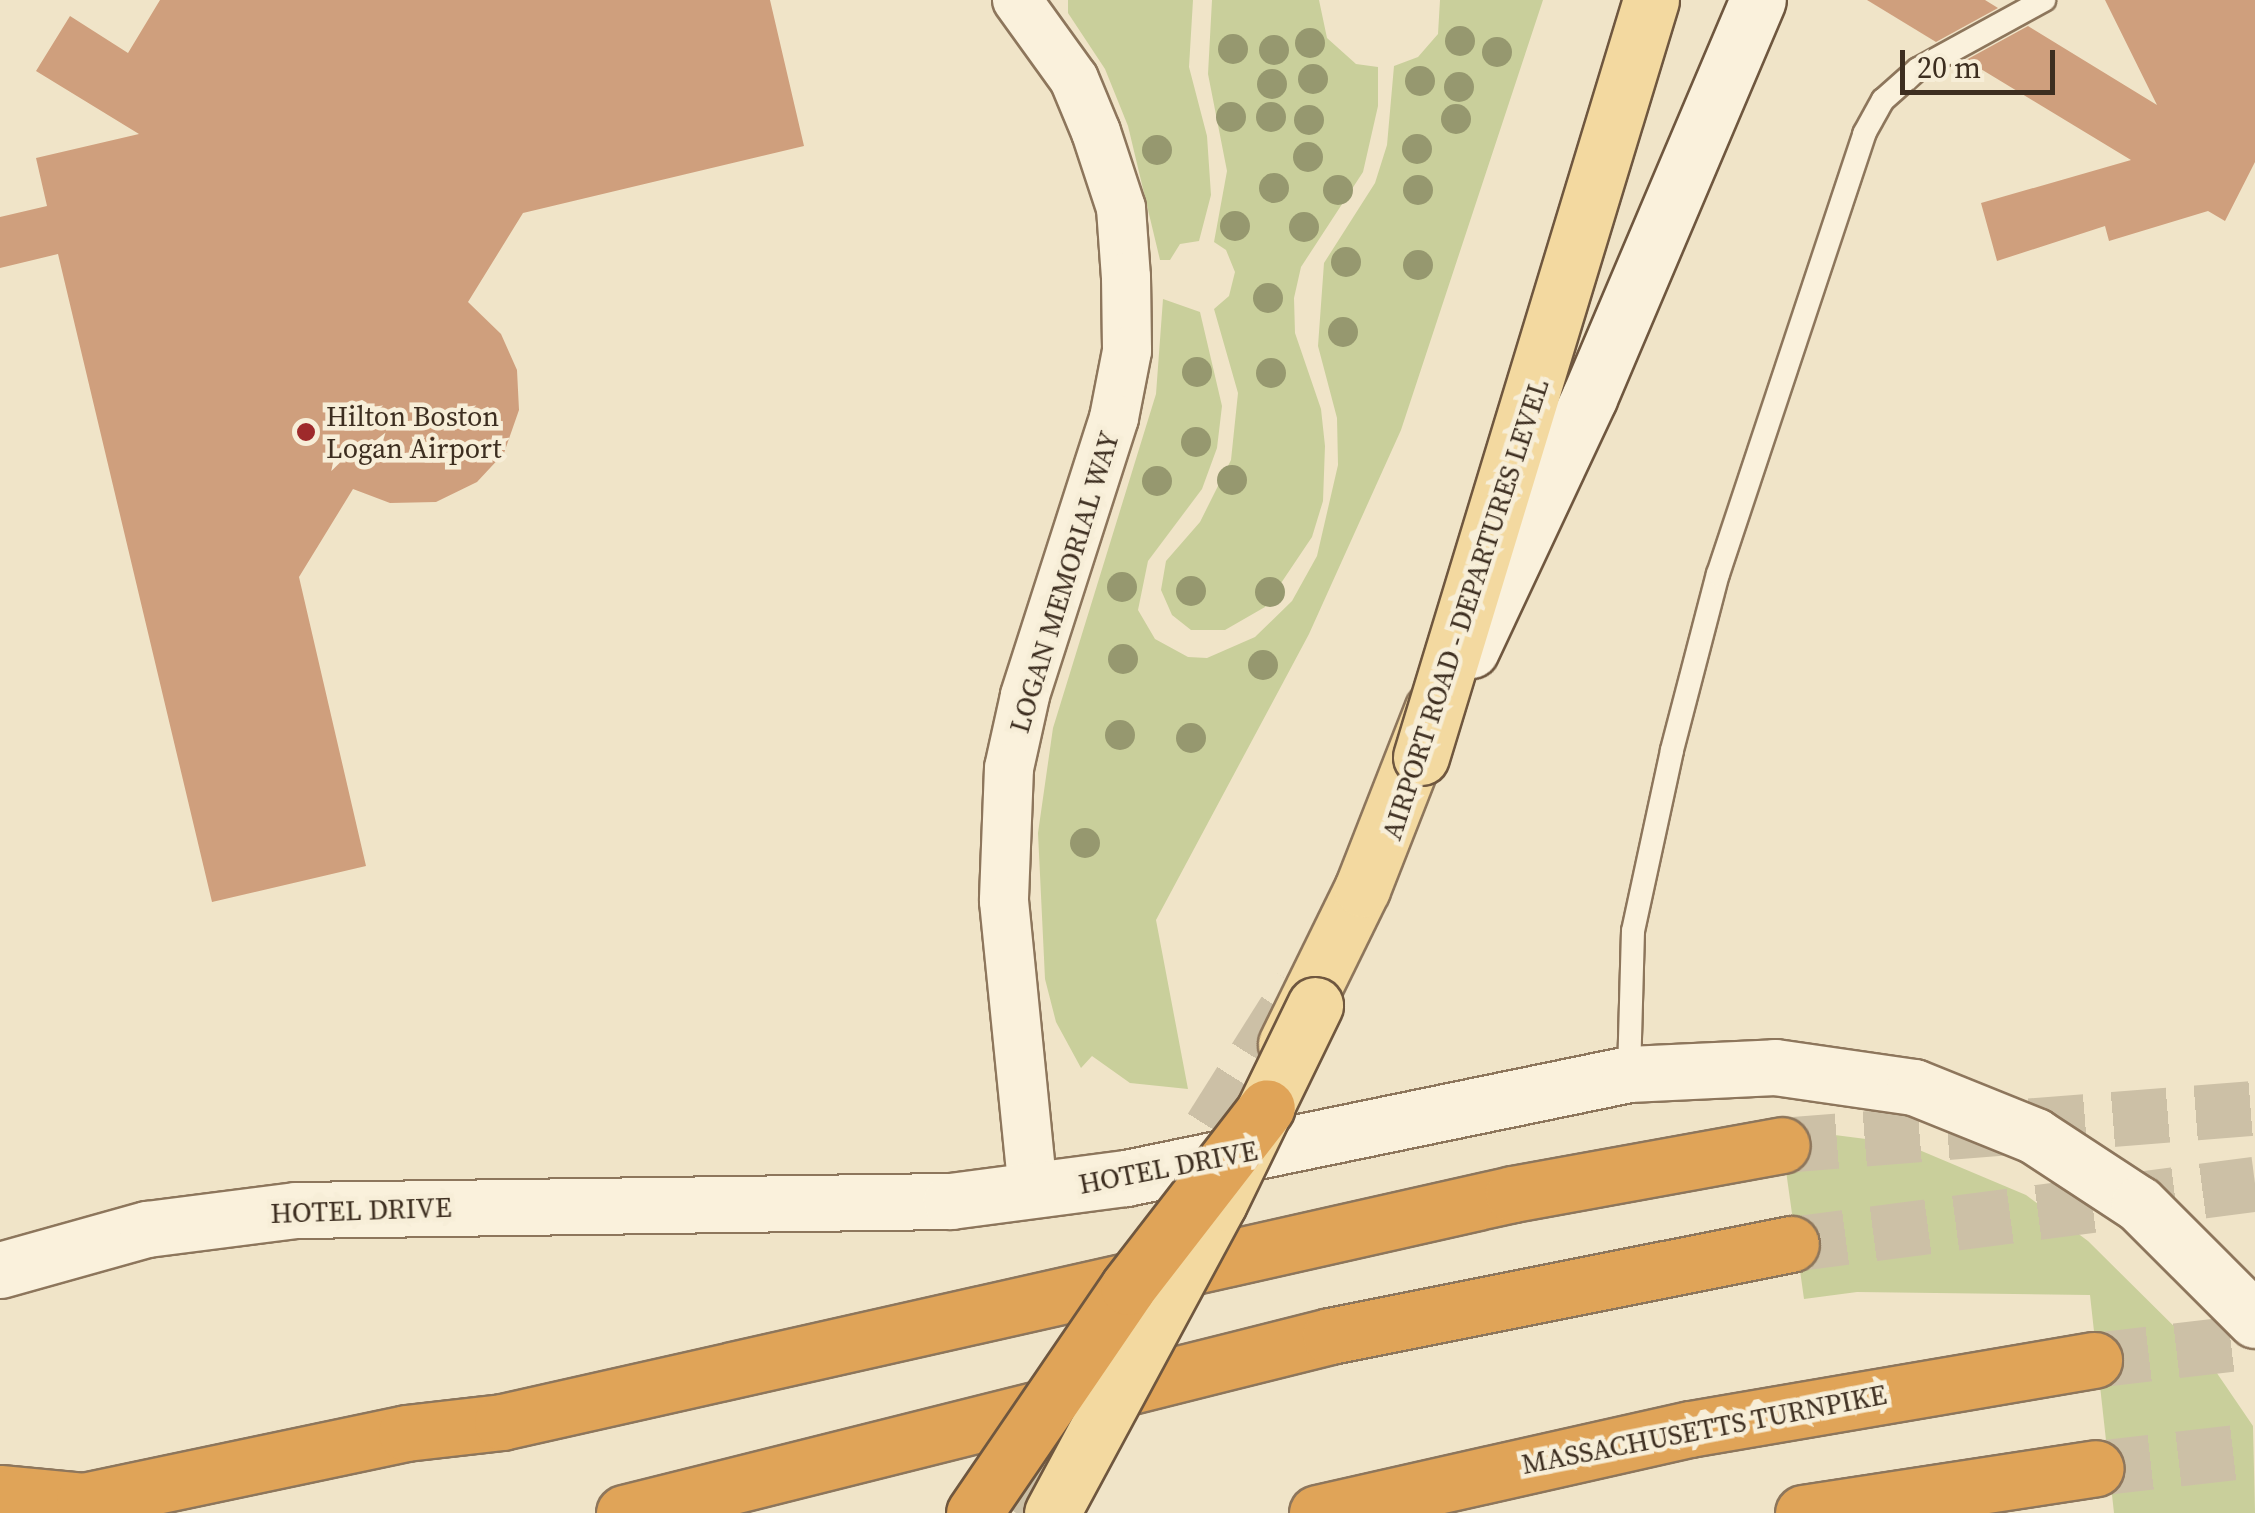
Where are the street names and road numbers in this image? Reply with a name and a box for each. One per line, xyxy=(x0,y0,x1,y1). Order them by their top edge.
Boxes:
street label: AIRPORT ROAD - DEPARTURES LEVEL xyxy=(1374,374,1556,844)
street label: LOGAN MEMORIAL WAY xyxy=(1002,427,1126,737)
street label: HOTEL DRIVE xyxy=(1076,1133,1260,1201)
street label: HOTEL DRIVE xyxy=(270,1190,452,1230)
street label: MASSACHUSETTS TURNPIKE xyxy=(1518,1377,1890,1481)

